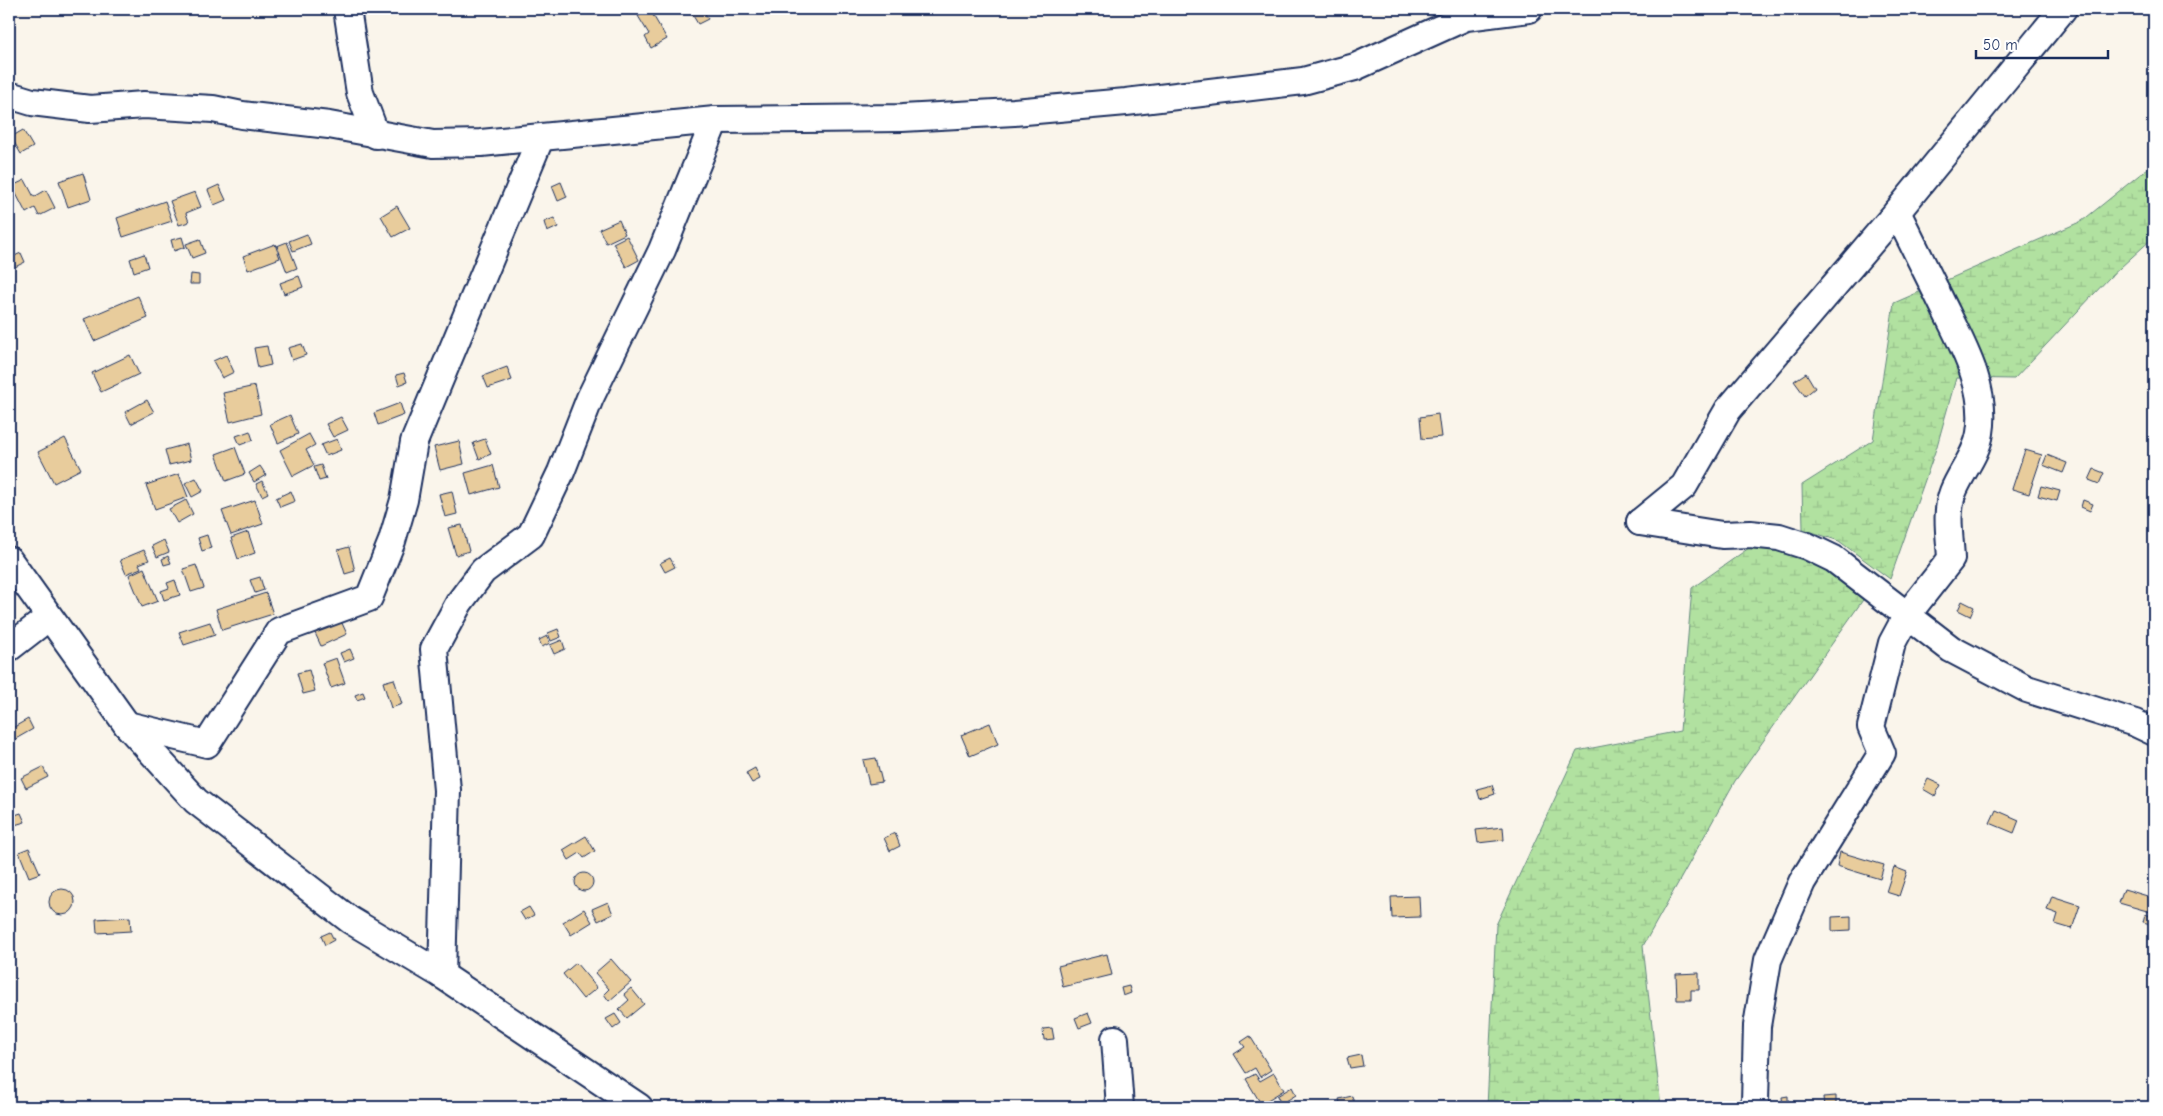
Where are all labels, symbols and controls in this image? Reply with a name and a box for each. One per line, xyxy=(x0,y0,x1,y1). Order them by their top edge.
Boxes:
scale bar xyxy=(1976,28,2108,60)
text: 50 m xyxy=(1983,36,2018,54)

